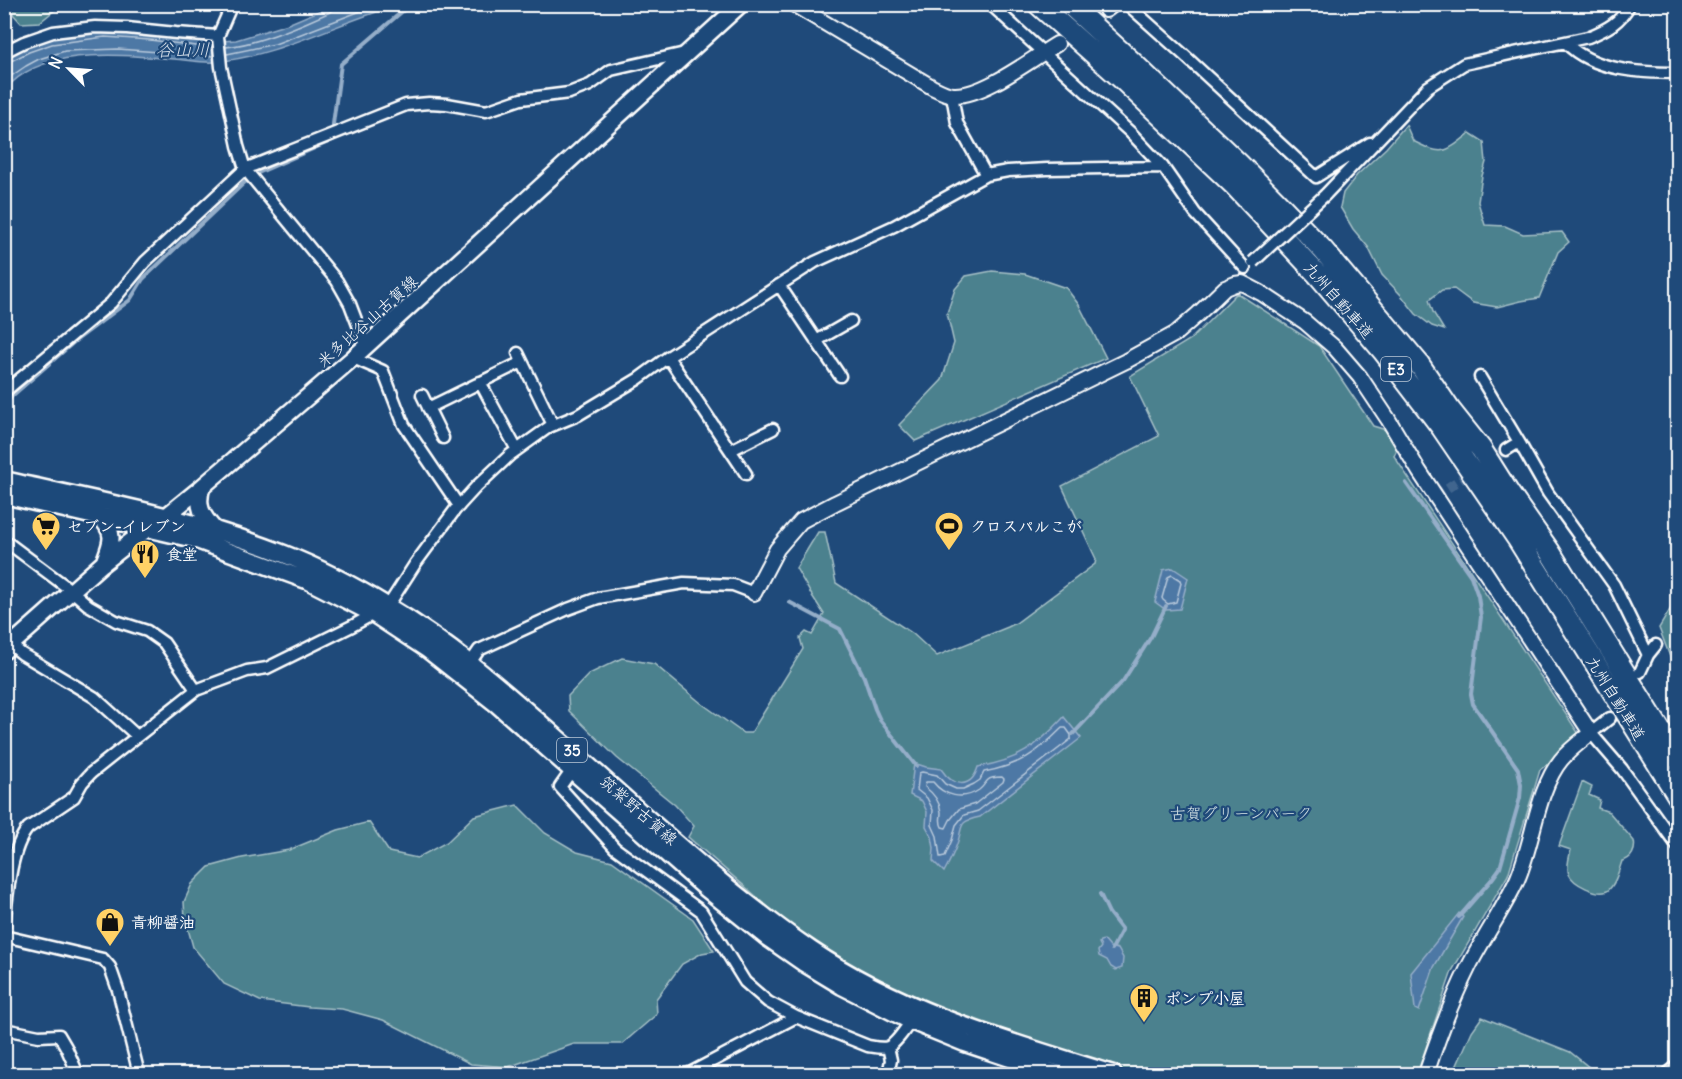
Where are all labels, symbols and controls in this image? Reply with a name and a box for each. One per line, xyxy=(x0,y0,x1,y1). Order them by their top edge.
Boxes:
water label: 谷山川 xyxy=(156,38,210,61)
north arrow xyxy=(39,39,99,99)
text: N xyxy=(44,53,67,72)
street label: 九州自動車道 xyxy=(1300,257,1378,343)
street label: 米多比谷山古賀線 xyxy=(313,271,421,371)
road number: E3 xyxy=(1381,357,1411,381)
supermarket icon: セブン-イレブン xyxy=(30,510,62,552)
sports icon: クロスパルこが xyxy=(933,510,965,552)
place label: セブン-イレブン xyxy=(67,516,186,536)
place label: クロスパルこが xyxy=(970,516,1082,536)
restaurant icon: 食堂 xyxy=(129,538,161,580)
place label: 食堂 xyxy=(166,544,198,564)
street label: 九州自動車道 xyxy=(1582,652,1650,744)
road number: 35 xyxy=(557,738,587,762)
street label: 筑紫野古賀線 xyxy=(596,771,682,849)
park label: 古賀グリーンパーク xyxy=(1170,803,1312,823)
shop icon: 青柳醤油 xyxy=(94,906,126,948)
place label: 青柳醤油 xyxy=(131,912,195,932)
building icon: ポンプ小屋 xyxy=(1128,982,1160,1024)
place label: ポンプ小屋 xyxy=(1165,988,1245,1008)

